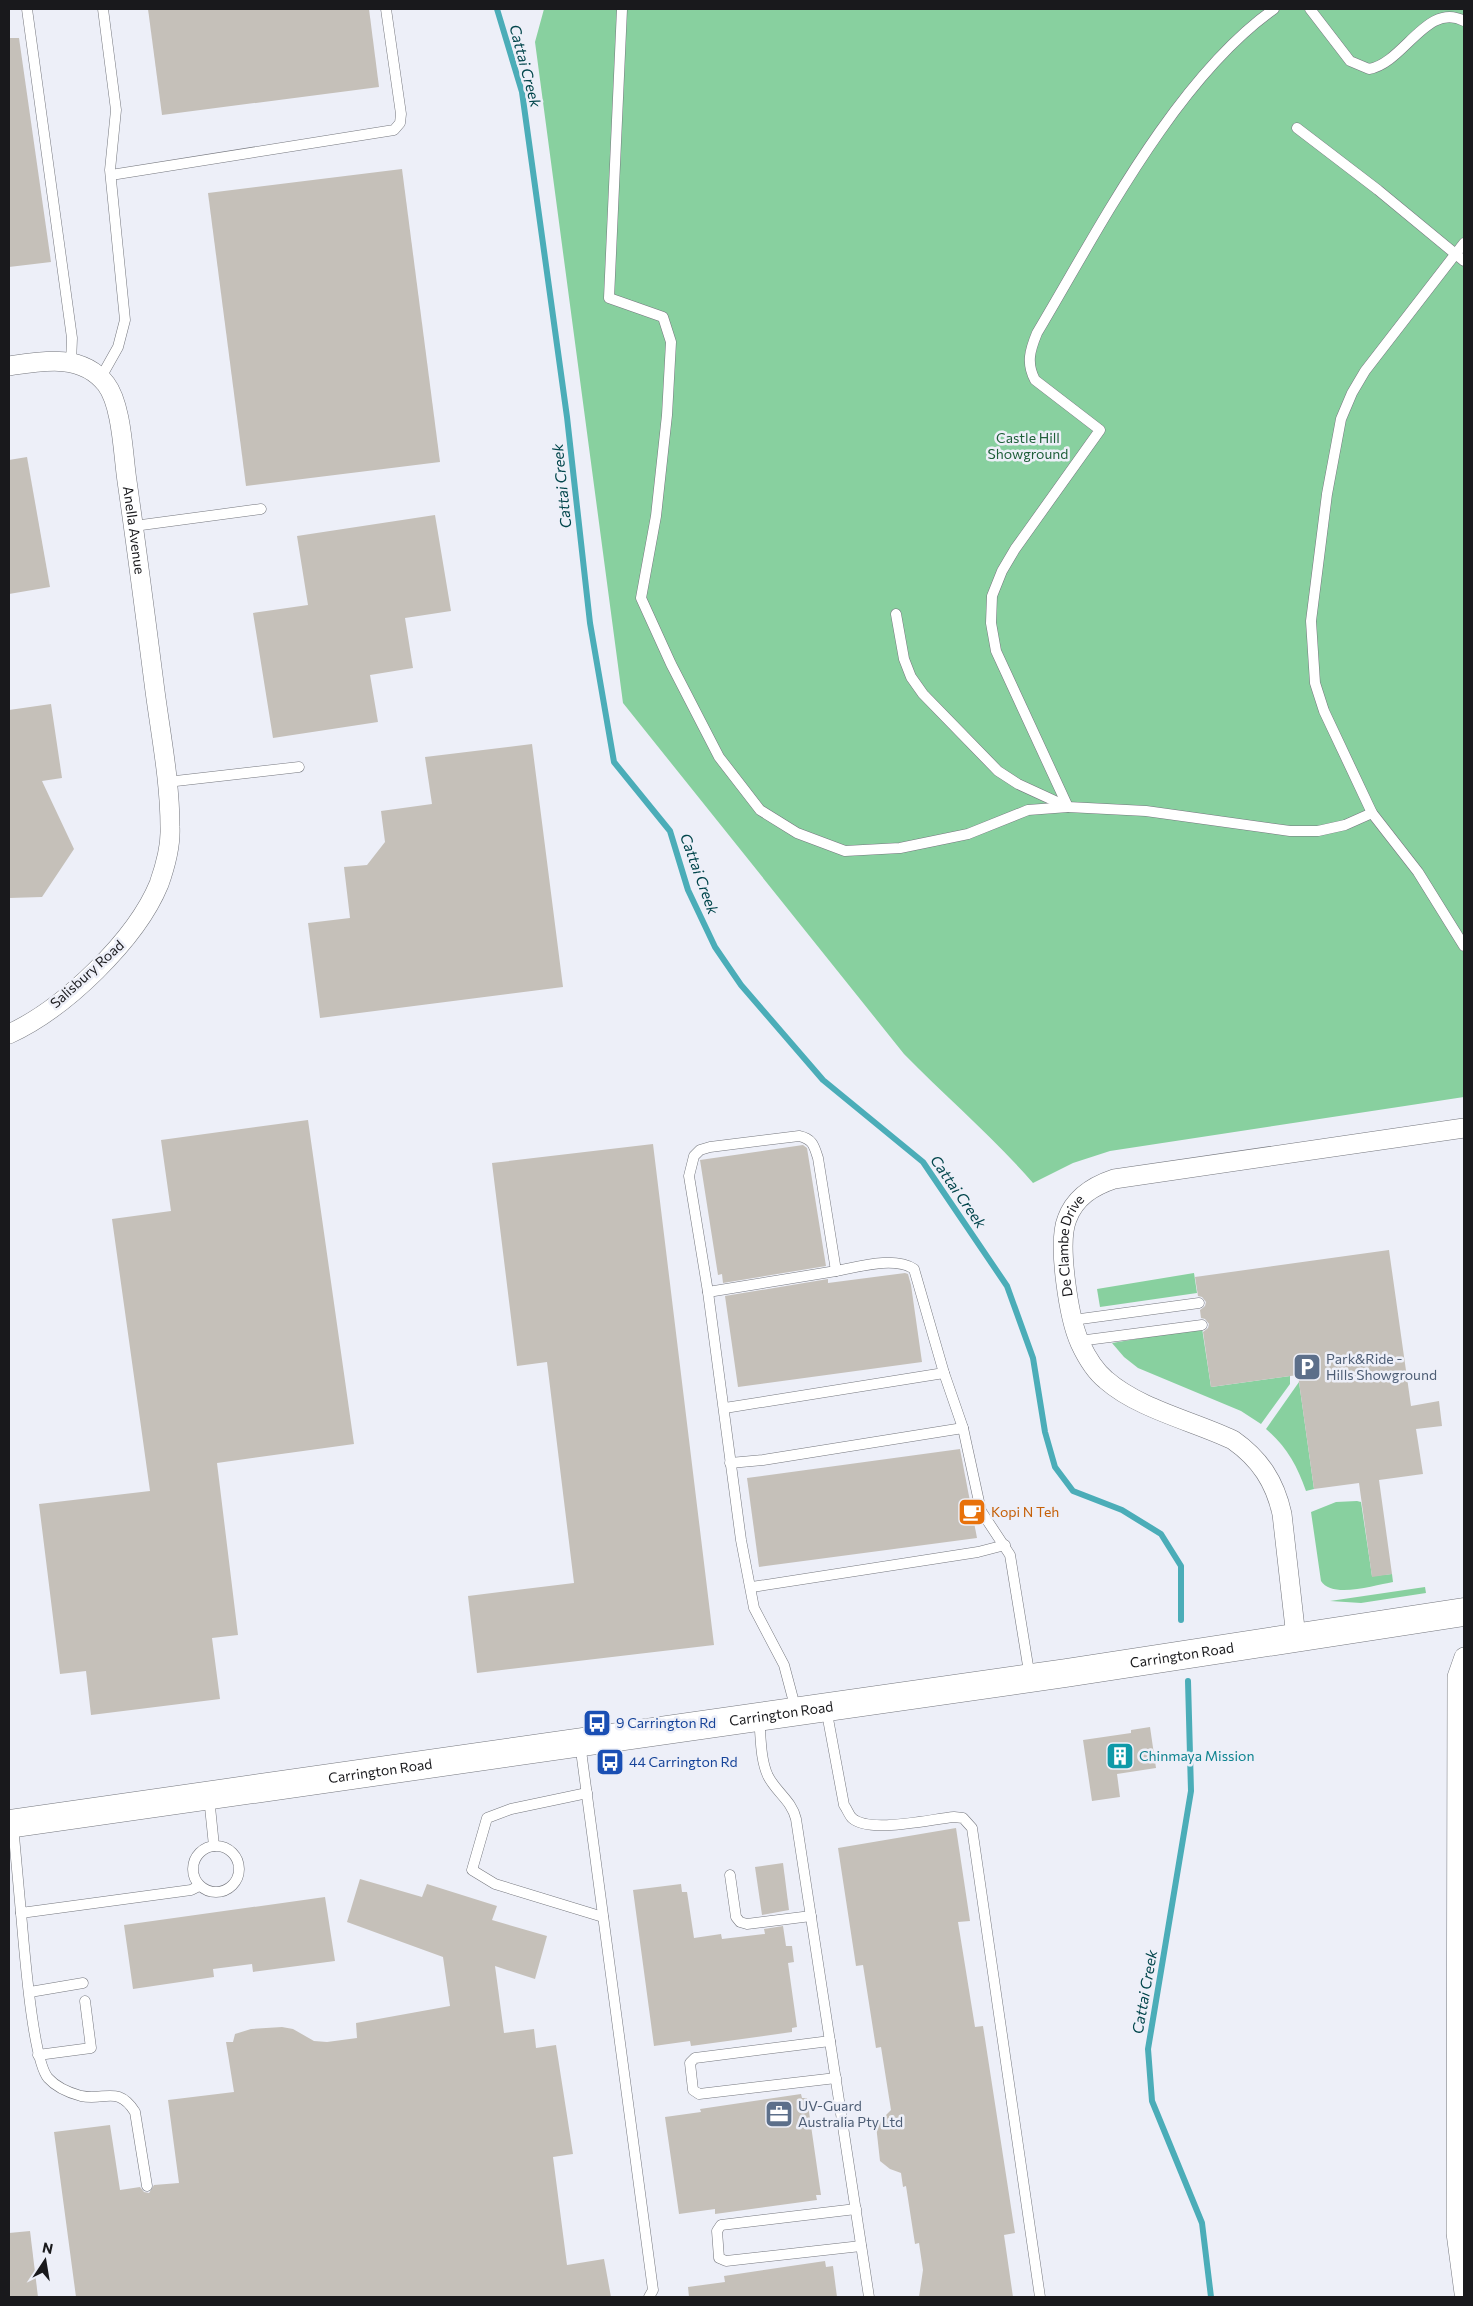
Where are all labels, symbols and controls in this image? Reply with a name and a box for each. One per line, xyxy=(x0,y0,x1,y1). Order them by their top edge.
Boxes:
water label: Cattai Creek xyxy=(506,22,546,110)
park label: Castle Hill Showground xyxy=(988,429,1068,462)
water label: Cattai Creek xyxy=(548,442,574,529)
street label: Anella Avenue xyxy=(120,485,149,575)
water label: Cattai Creek xyxy=(677,831,723,917)
street label: Salisbury Road xyxy=(46,936,127,1011)
water label: Cattai Creek xyxy=(927,1151,991,1232)
street label: De Clambe Drive xyxy=(1054,1190,1087,1298)
place label: Park&Ride - Hills Showground xyxy=(1326,1350,1437,1383)
parking icon: Park&Ride - Hills Showground xyxy=(1292,1352,1322,1382)
cafe icon: Kopi N Teh xyxy=(957,1497,987,1527)
place label: Kopi N Teh xyxy=(991,1503,1059,1520)
street label: Carrington Road xyxy=(1129,1638,1235,1671)
street label: Carrington Road xyxy=(728,1697,834,1729)
bus stop icon: 9 Carrington Rd xyxy=(582,1708,612,1738)
place label: 9 Carrington Rd xyxy=(616,1714,716,1731)
building icon: Chinmaya Mission xyxy=(1105,1741,1135,1771)
bus stop icon: 44 Carrington Rd xyxy=(595,1747,625,1777)
place label: Chinmaya Mission xyxy=(1139,1747,1254,1764)
place label: 44 Carrington Rd xyxy=(629,1753,738,1770)
street label: Carrington Road xyxy=(327,1755,433,1786)
water label: Cattai Creek xyxy=(1128,1948,1160,2035)
place label: UV-Guard Australia Pty Ltd xyxy=(798,2097,903,2130)
office icon: UV-Guard Australia Pty Ltd xyxy=(764,2099,794,2129)
north arrow xyxy=(20,2236,70,2286)
text: N xyxy=(41,2238,55,2257)

